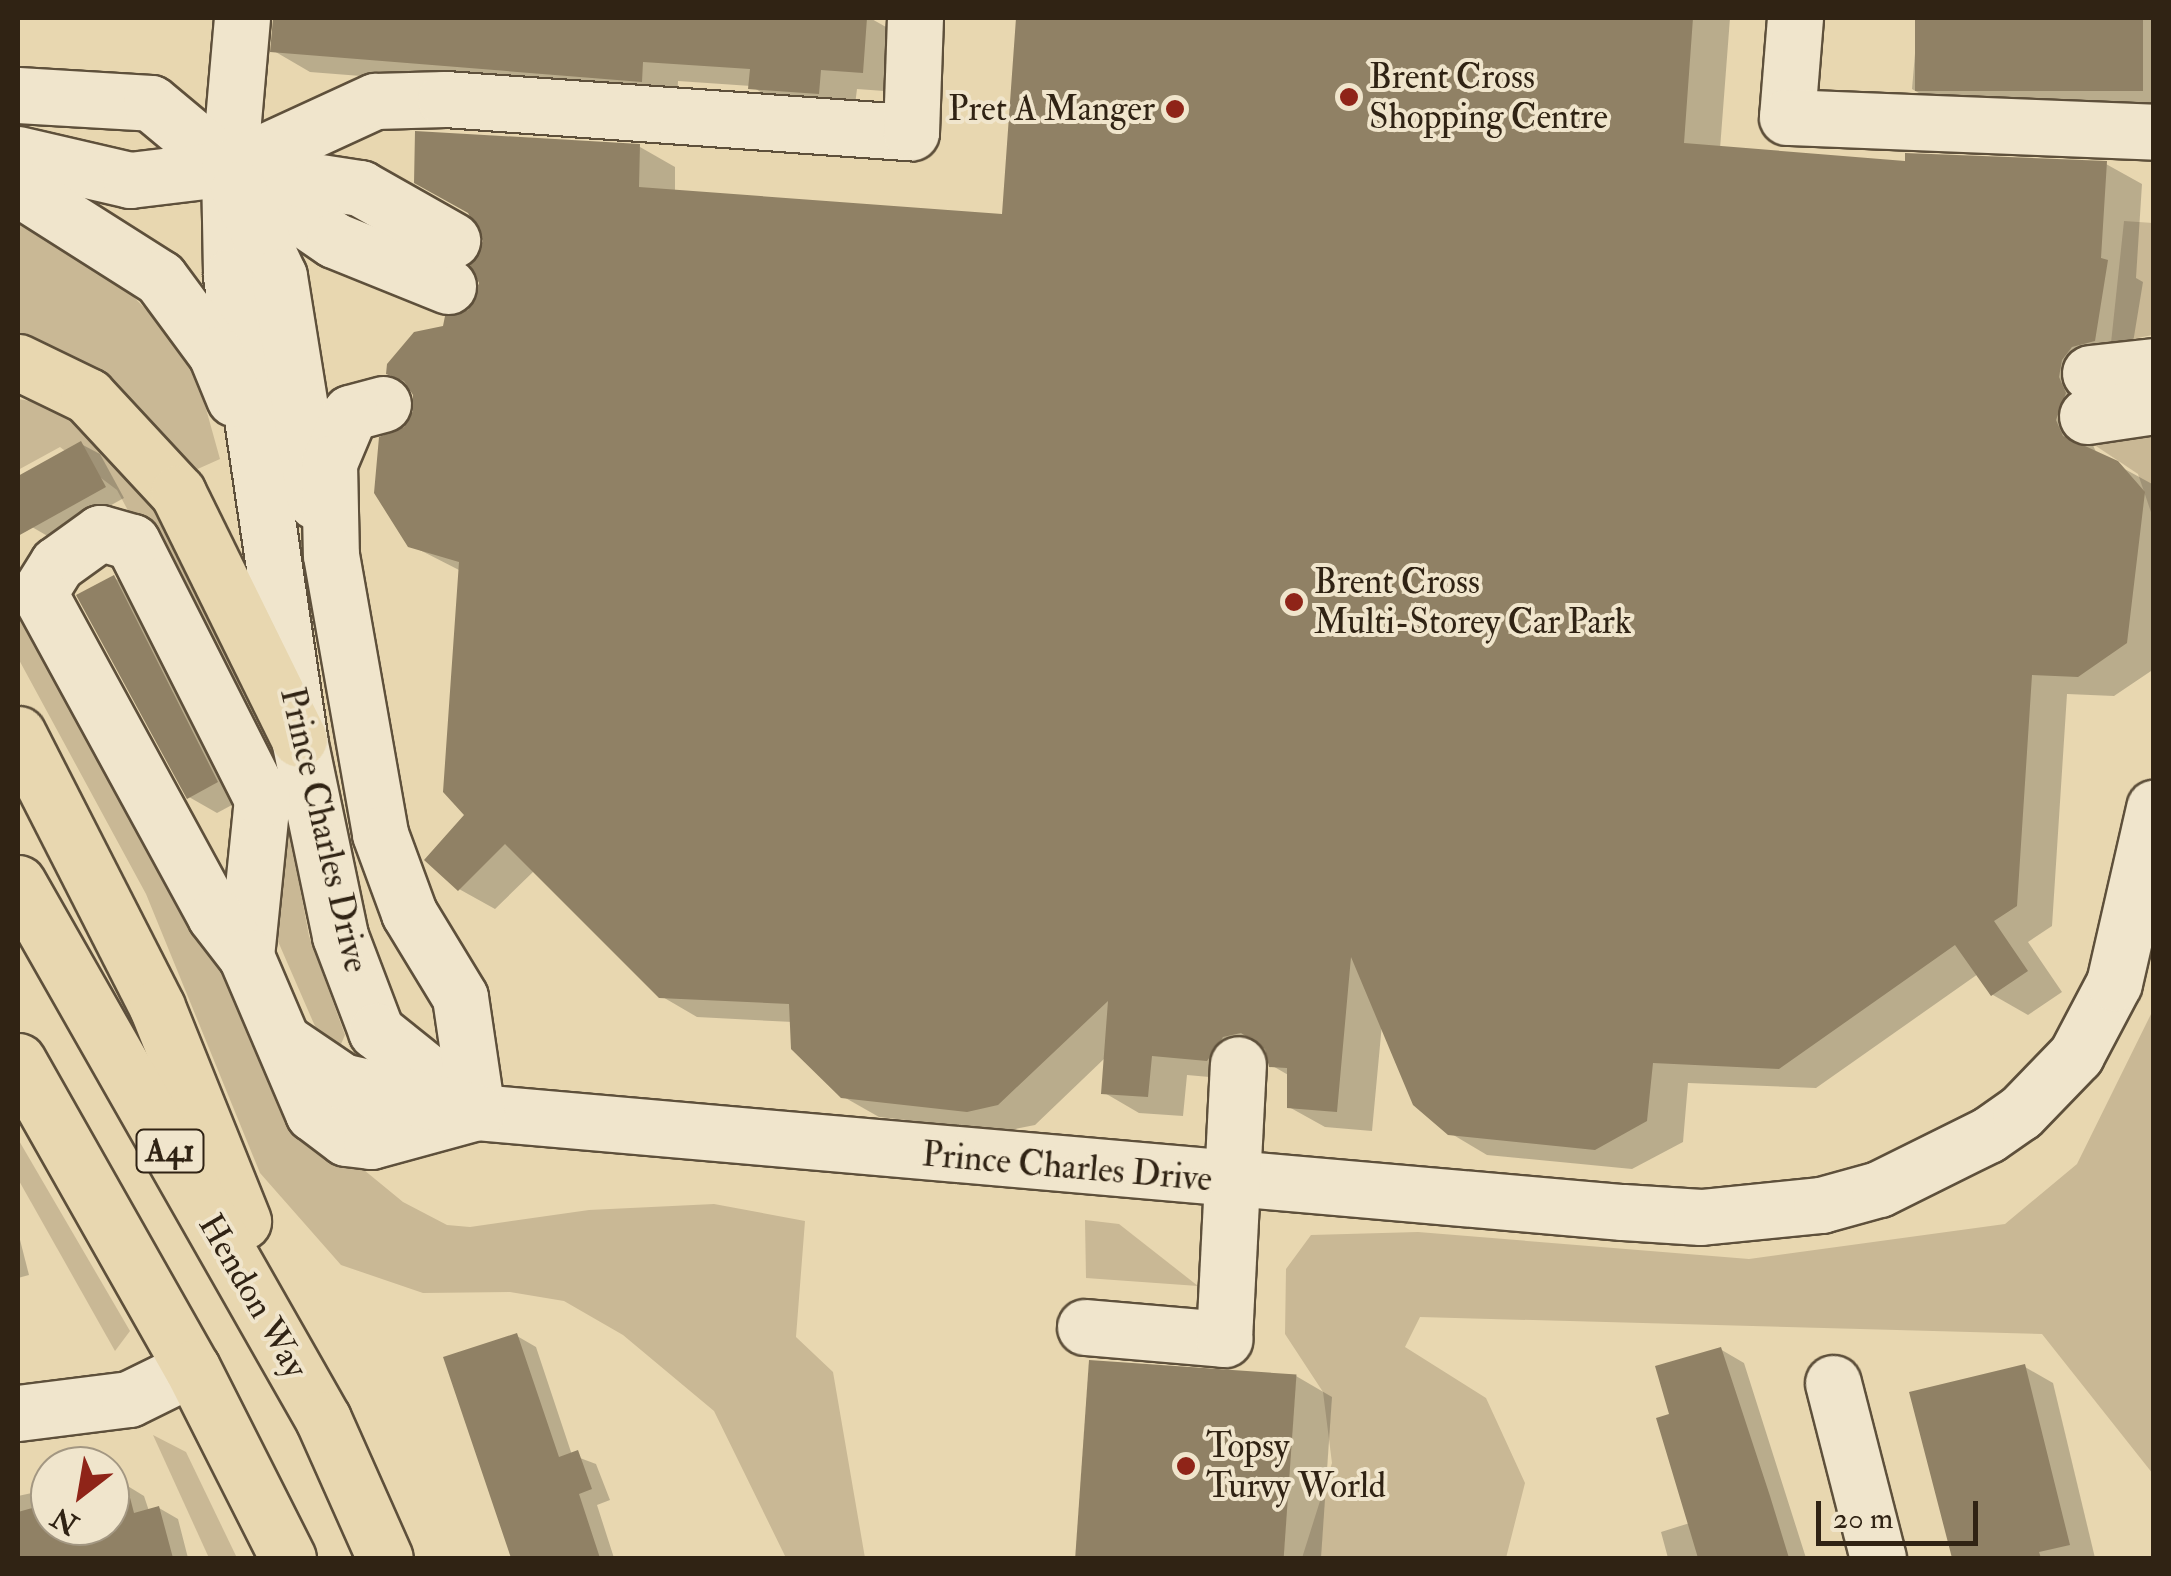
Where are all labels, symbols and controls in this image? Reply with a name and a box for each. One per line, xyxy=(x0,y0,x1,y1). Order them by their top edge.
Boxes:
place label: Brent Cross Shopping Centre xyxy=(1369,56,1608,138)
marker: Brent Cross Shopping Centre xyxy=(1338,86,1360,108)
place label: Pret A Manger xyxy=(948,88,1155,130)
marker: Pret A Manger xyxy=(1164,98,1186,120)
place label: Brent Cross Multi-Storey Car Park xyxy=(1314,561,1631,643)
marker: Brent Cross Multi-Storey Car Park xyxy=(1283,591,1305,613)
street label: Prince Charles Drive xyxy=(271,684,377,976)
road number: A41 xyxy=(135,1124,205,1178)
street label: Prince Charles Drive xyxy=(920,1133,1214,1201)
street label: Hendon Way xyxy=(189,1207,317,1385)
place label: Topsy Turvy World xyxy=(1206,1425,1386,1507)
north arrow xyxy=(30,1446,130,1546)
marker: Topsy Turvy World xyxy=(1175,1455,1197,1477)
scale bar xyxy=(1821,1481,1984,1543)
text: N xyxy=(46,1499,85,1542)
text: 20 m xyxy=(1833,1500,1893,1537)

